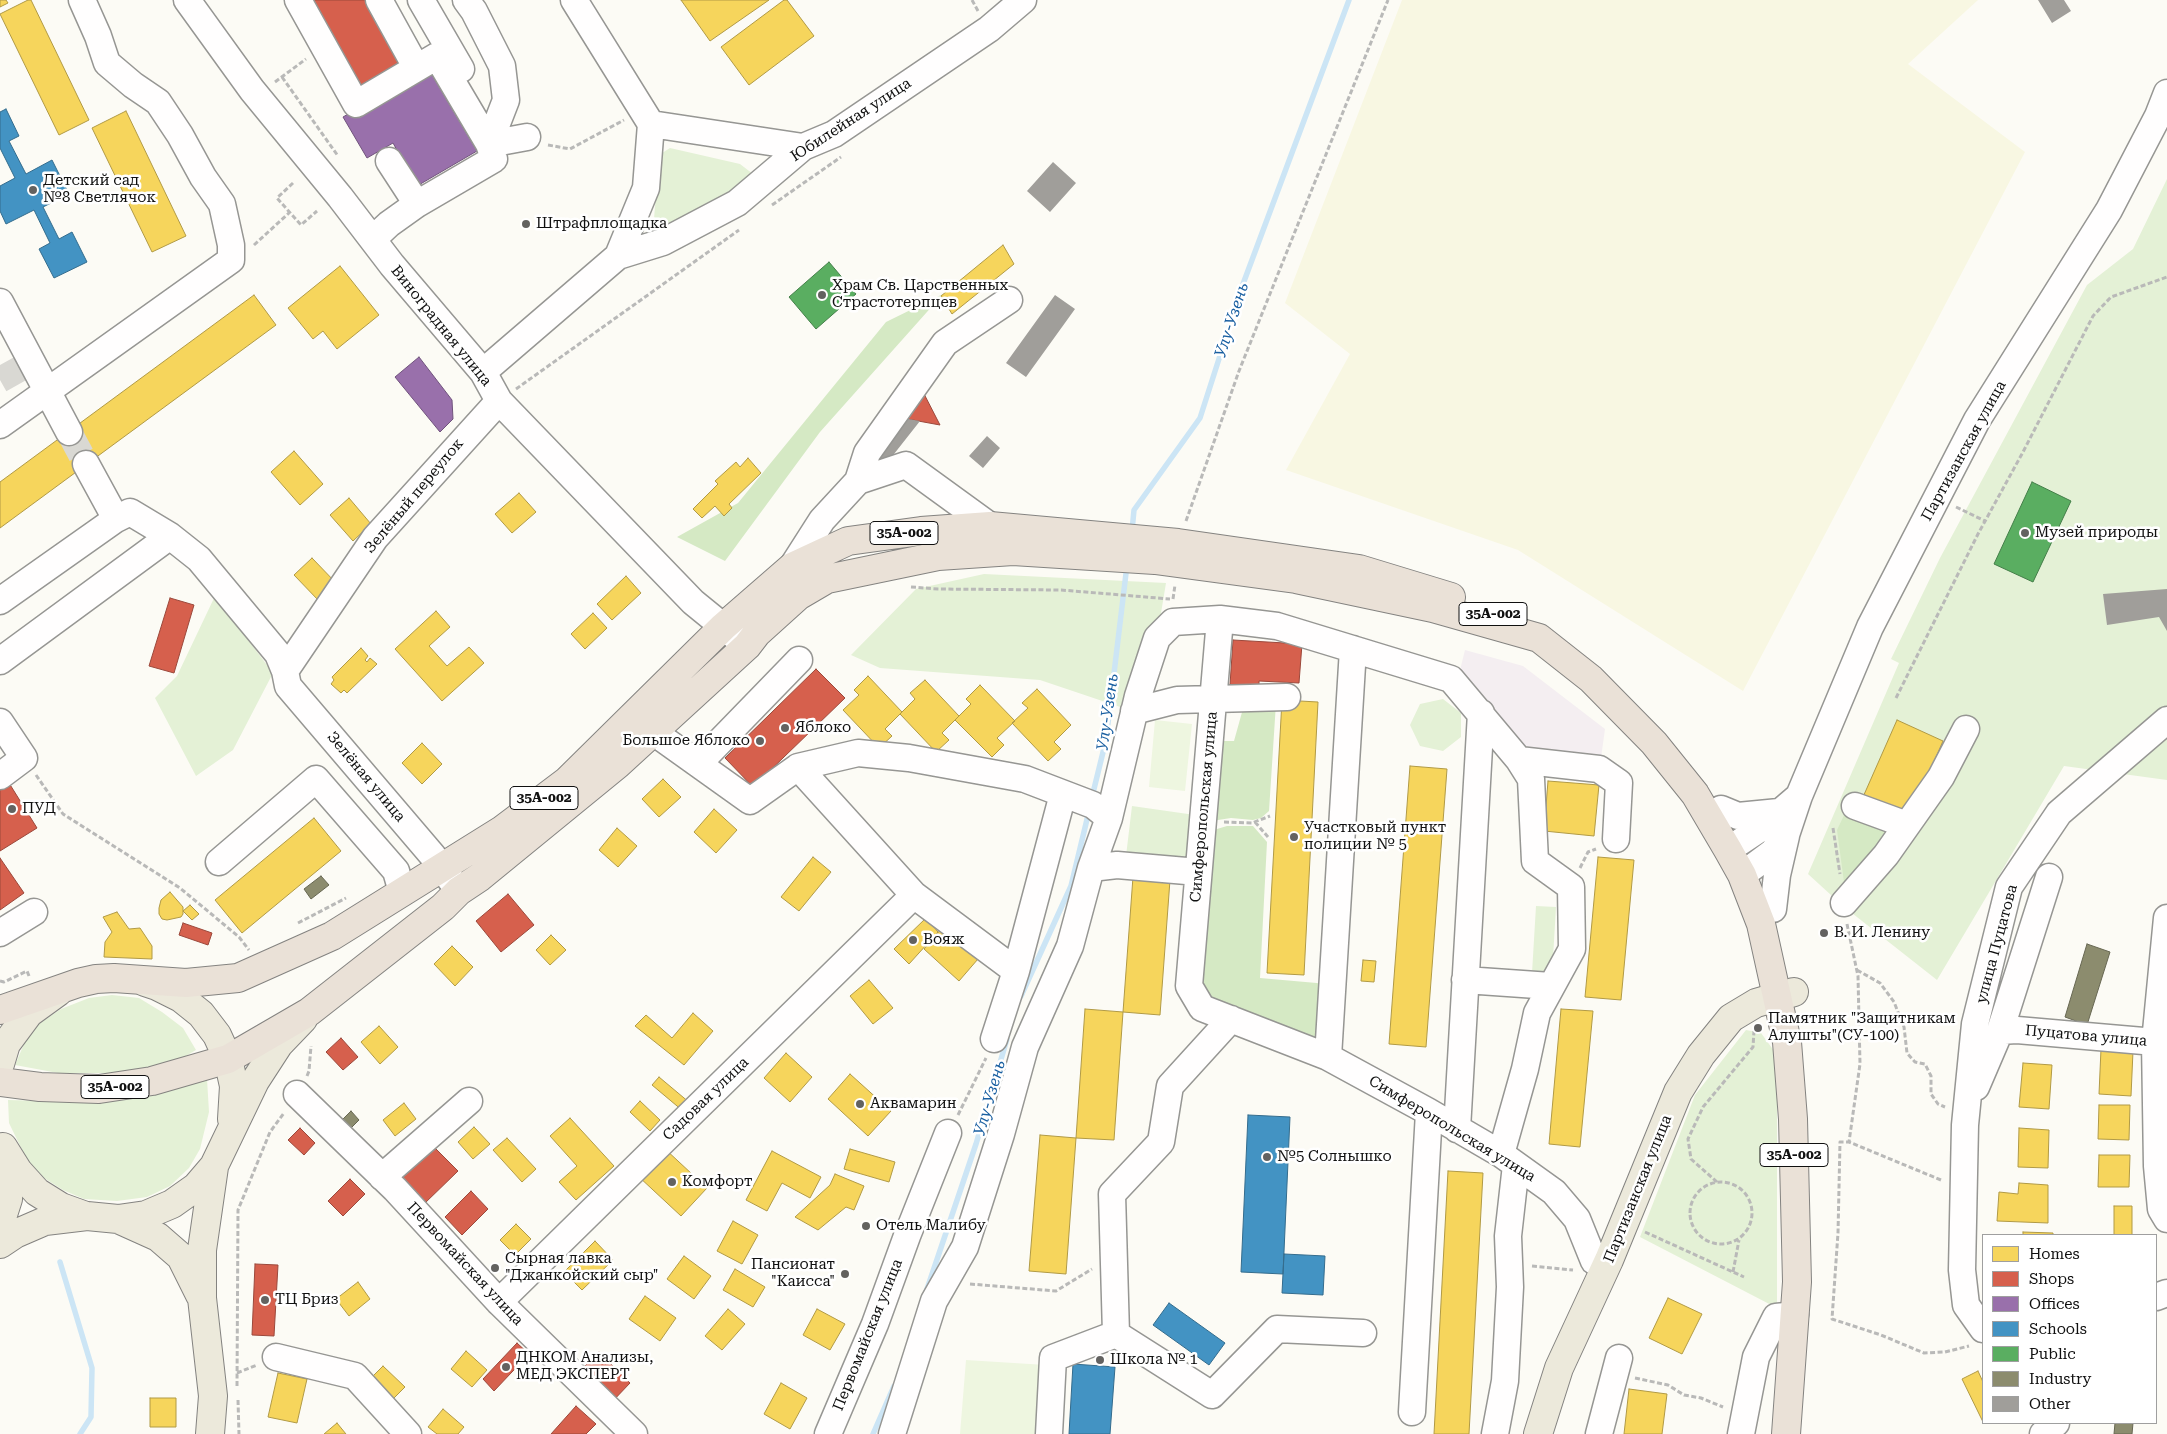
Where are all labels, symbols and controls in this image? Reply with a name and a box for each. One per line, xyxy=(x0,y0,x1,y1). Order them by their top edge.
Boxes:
street label: Юбилейная улица xyxy=(787,74,915,166)
place label: Детский сад №8 Светлячок xyxy=(43,172,156,207)
marker: Детский сад №8 Светлячок xyxy=(27,184,39,196)
place label: Штрафплощадка xyxy=(536,215,667,233)
marker: Штрафплощадка xyxy=(520,218,532,230)
street label: Виноградная улица xyxy=(387,262,495,390)
place label: Храм Св. Царственных Страстотерпцев xyxy=(832,277,1008,312)
water label: Улу-Узень xyxy=(1211,280,1253,360)
marker: Храм Св. Царственных Страстотерпцев xyxy=(816,289,828,301)
street label: Партизанская улица xyxy=(1918,378,2010,524)
street label: Зелёный переулок xyxy=(361,435,467,557)
road number: 35А-002 xyxy=(870,522,938,544)
place label: Музей природы xyxy=(2035,524,2158,542)
marker: Музей природы xyxy=(2019,527,2031,539)
road number: 35А-002 xyxy=(1459,602,1527,626)
water label: Улу-Узень xyxy=(1093,672,1123,752)
street label: Симферопольская улица xyxy=(1187,711,1221,903)
place label: Яблоко xyxy=(795,719,851,737)
marker: Яблоко xyxy=(779,722,791,734)
street label: Зелёная улица xyxy=(323,728,409,826)
place label: Большое Яблоко xyxy=(623,732,750,750)
marker: Большое Яблоко xyxy=(754,735,766,747)
road number: 35А-002 xyxy=(510,786,578,810)
place label: ПУД xyxy=(22,800,56,818)
marker: ПУД xyxy=(6,803,18,815)
place label: Участковый пункт полиции № 5 xyxy=(1304,819,1446,854)
marker: Участковый пункт полиции № 5 xyxy=(1288,831,1300,843)
street label: улица Пуцатова xyxy=(1972,883,2022,1005)
place label: В. И. Ленину xyxy=(1834,924,1930,942)
marker: В. И. Ленину xyxy=(1818,927,1830,939)
place label: Вояж xyxy=(923,931,965,949)
marker: Вояж xyxy=(907,934,919,946)
place label: Памятник "Защитникам Алушты"(СУ-100) xyxy=(1768,1010,1956,1045)
marker: Памятник "Защитникам Алушты"(СУ-100) xyxy=(1752,1022,1764,1034)
street label: Пуцатова улица xyxy=(2024,1022,2148,1050)
street label: Садовая улица xyxy=(659,1053,753,1145)
water label: Улу-Узень xyxy=(970,1058,1010,1138)
street label: Симферопольская улица xyxy=(1365,1072,1539,1186)
road number: 35А-002 xyxy=(81,1076,149,1098)
place label: Аквамарин xyxy=(870,1095,957,1113)
marker: Аквамарин xyxy=(854,1098,866,1110)
street label: Партизанская улица xyxy=(1600,1112,1676,1266)
road number: 35А-002 xyxy=(1760,1144,1828,1166)
place label: №5 Солнышко xyxy=(1277,1148,1392,1166)
marker: №5 Солнышко xyxy=(1261,1151,1273,1163)
place label: Комфорт xyxy=(682,1173,753,1191)
marker: Комфорт xyxy=(666,1176,678,1188)
street label: Первомайская улица xyxy=(403,1199,527,1329)
place label: Отель Малибу xyxy=(876,1217,986,1235)
marker: Отель Малибу xyxy=(860,1220,872,1232)
legend xyxy=(1982,1234,2157,1424)
text: Homes xyxy=(2029,1245,2080,1263)
place label: Сырная лавка "Джанкойский сыр" xyxy=(505,1250,658,1285)
place label: Пансионат "Каисса" xyxy=(751,1256,835,1291)
street label: Первомайская улица xyxy=(829,1257,907,1413)
marker: Сырная лавка "Джанкойский сыр" xyxy=(489,1262,501,1274)
marker: Пансионат "Каисса" xyxy=(839,1268,851,1280)
text: Shops xyxy=(2029,1270,2074,1288)
place label: ТЦ Бриз xyxy=(275,1291,339,1309)
marker: ТЦ Бриз xyxy=(259,1294,271,1306)
text: Offices xyxy=(2029,1295,2080,1313)
text: Schools xyxy=(2029,1320,2087,1338)
text: Public xyxy=(2029,1345,2076,1363)
place label: ДНКОМ Анализы, МЕД ЭКСПЕРТ xyxy=(516,1349,653,1384)
place label: Школа № 1 xyxy=(1110,1351,1198,1369)
marker: Школа № 1 xyxy=(1094,1354,1106,1366)
marker: ДНКОМ Анализы, МЕД ЭКСПЕРТ xyxy=(500,1361,512,1373)
text: Industry xyxy=(2029,1370,2091,1388)
text: Other xyxy=(2029,1395,2071,1413)

